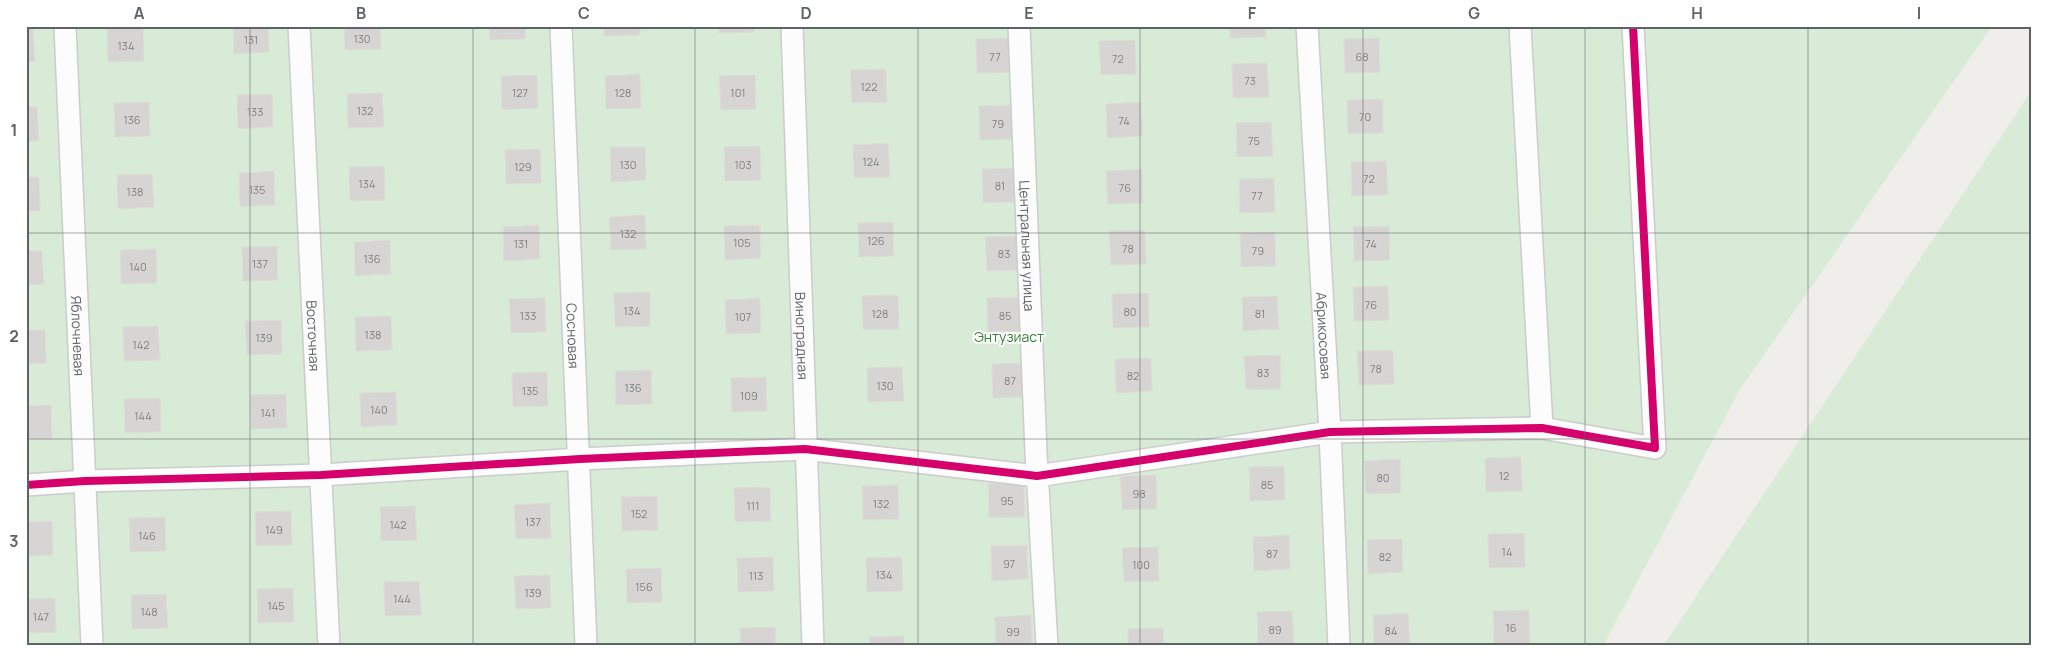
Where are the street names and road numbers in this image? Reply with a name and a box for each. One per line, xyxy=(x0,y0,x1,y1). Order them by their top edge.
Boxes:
street label: Центральная улица xyxy=(1016,180,1040,312)
street label: Абрикосовая xyxy=(1313,291,1336,380)
street label: Виноградная xyxy=(792,292,813,380)
street label: Яблочневая xyxy=(67,295,90,376)
street label: Восточная xyxy=(303,300,325,372)
street label: Сосновая xyxy=(563,303,584,369)

